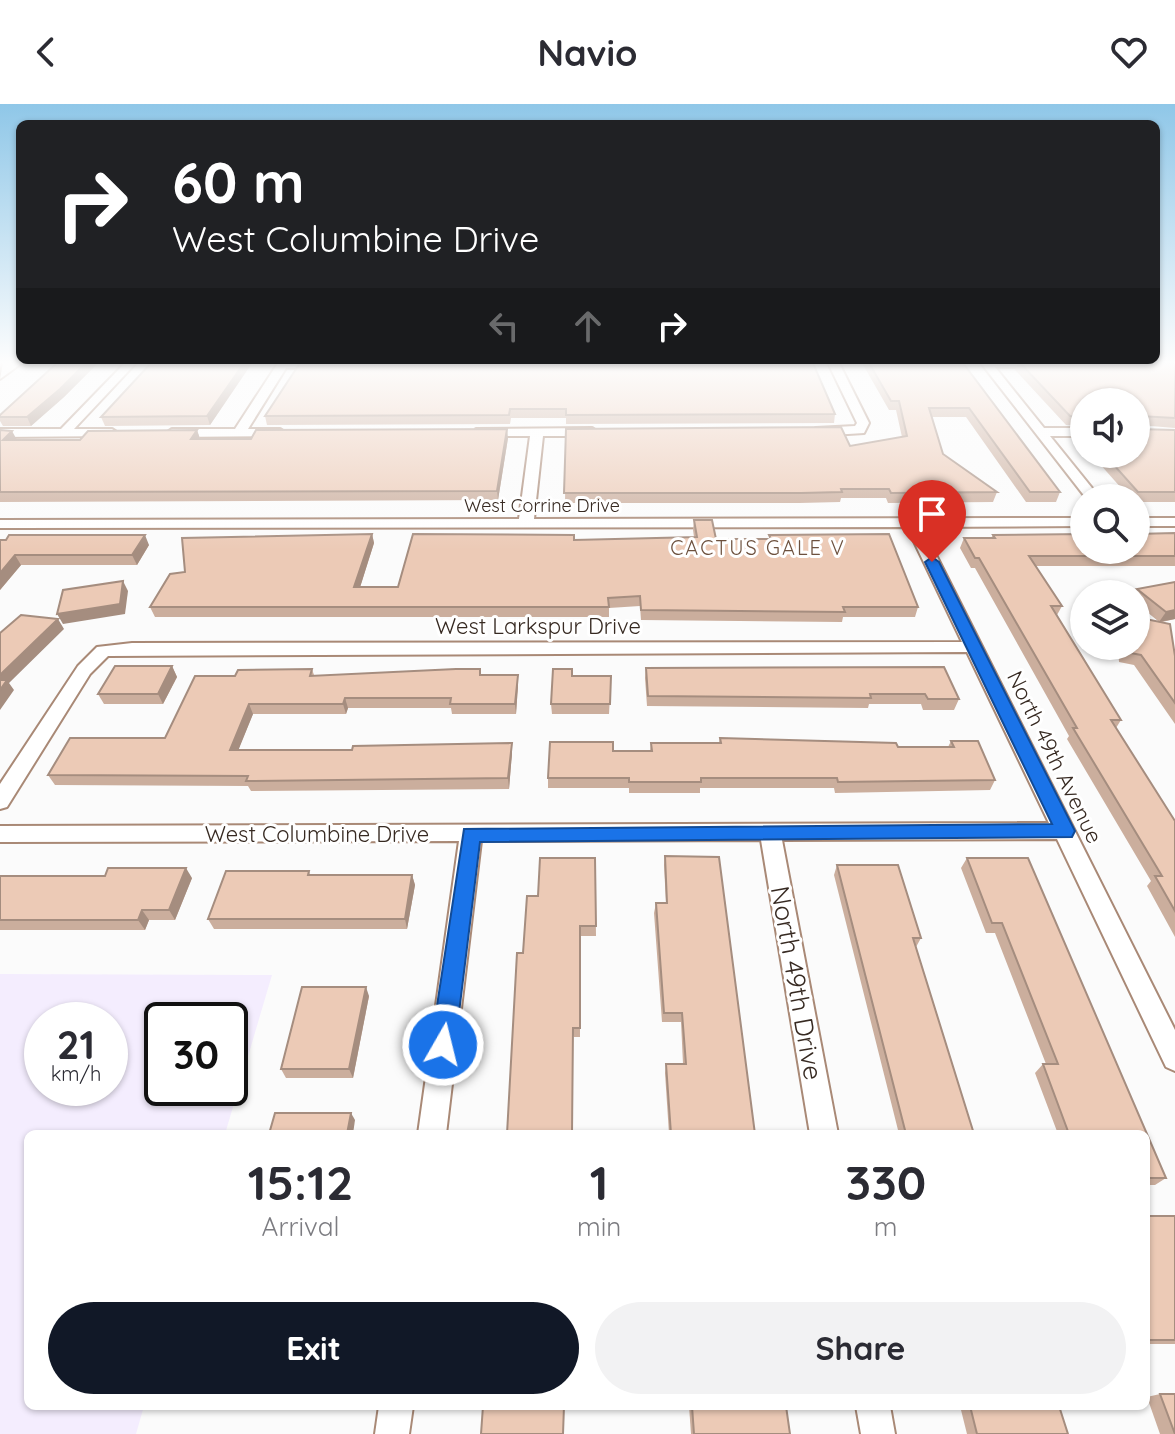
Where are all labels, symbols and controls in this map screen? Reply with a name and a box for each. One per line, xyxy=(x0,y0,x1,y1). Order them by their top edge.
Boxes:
icon: back xyxy=(24,30,68,74)
text: Navio xyxy=(538,30,637,75)
icon: heart xyxy=(1107,30,1151,74)
text: 60 m xyxy=(172,147,305,217)
icon: right xyxy=(40,152,144,256)
text: West Columbine Drive xyxy=(172,216,539,261)
icon: left xyxy=(482,304,526,348)
icon: ahead xyxy=(566,304,610,348)
icon: right xyxy=(650,304,694,348)
map controls xyxy=(1070,388,1150,660)
button: sound xyxy=(1070,388,1150,468)
pin xyxy=(898,480,966,562)
button: search xyxy=(1070,484,1150,564)
icon: arrive xyxy=(910,492,954,536)
street label: West Corrine Drive xyxy=(464,494,620,517)
district label: CACTUS GALE V xyxy=(670,535,846,560)
button: layers xyxy=(1070,580,1150,660)
street label: West Larkspur Drive xyxy=(435,612,641,640)
street label: North 49th Avenue xyxy=(1001,666,1109,848)
street label: West Columbine Drive xyxy=(205,820,429,848)
street label: North 49th Drive xyxy=(764,883,830,1083)
speed limit sign: 30 xyxy=(144,1002,248,1106)
position arrow xyxy=(401,1003,485,1087)
text: 21 xyxy=(57,1019,95,1069)
text: km/h xyxy=(51,1061,101,1086)
text: 15:12 xyxy=(248,1152,353,1212)
text: 1 xyxy=(590,1152,609,1212)
text: 330 xyxy=(845,1152,926,1212)
text: Arrival xyxy=(262,1210,339,1243)
text: min xyxy=(577,1210,621,1243)
text: m xyxy=(874,1210,898,1243)
button: Exit xyxy=(48,1302,579,1394)
button: Share xyxy=(595,1302,1126,1394)

